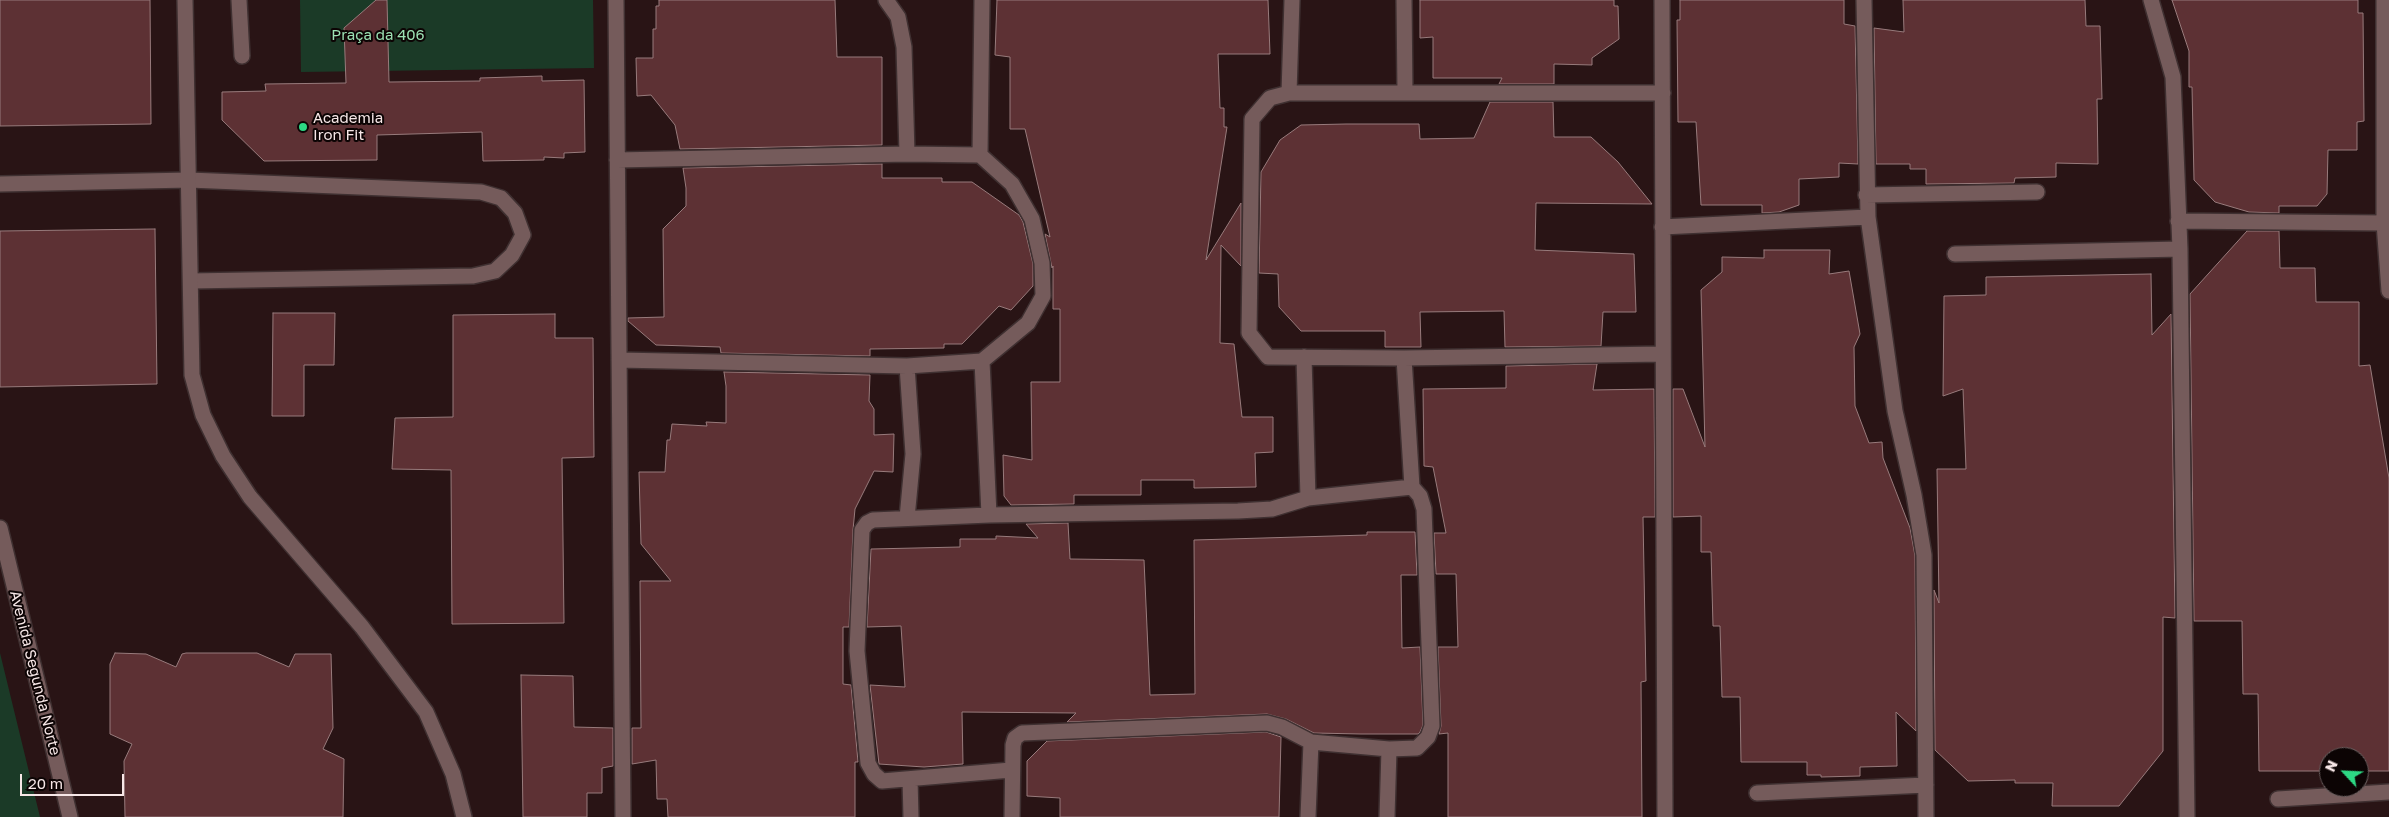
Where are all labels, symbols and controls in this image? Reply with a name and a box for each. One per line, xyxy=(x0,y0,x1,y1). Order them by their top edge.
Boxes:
park label: Praça da 406 xyxy=(331,26,425,44)
place label: Academia Iron Fit xyxy=(313,109,383,144)
marker: Academia Iron Fit xyxy=(297,121,309,133)
street label: Avenida Segunda Norte xyxy=(6,589,64,757)
north arrow xyxy=(2319,747,2369,797)
text: N xyxy=(2321,757,2341,774)
scale bar xyxy=(22,764,126,796)
text: 20 m xyxy=(28,774,63,792)

